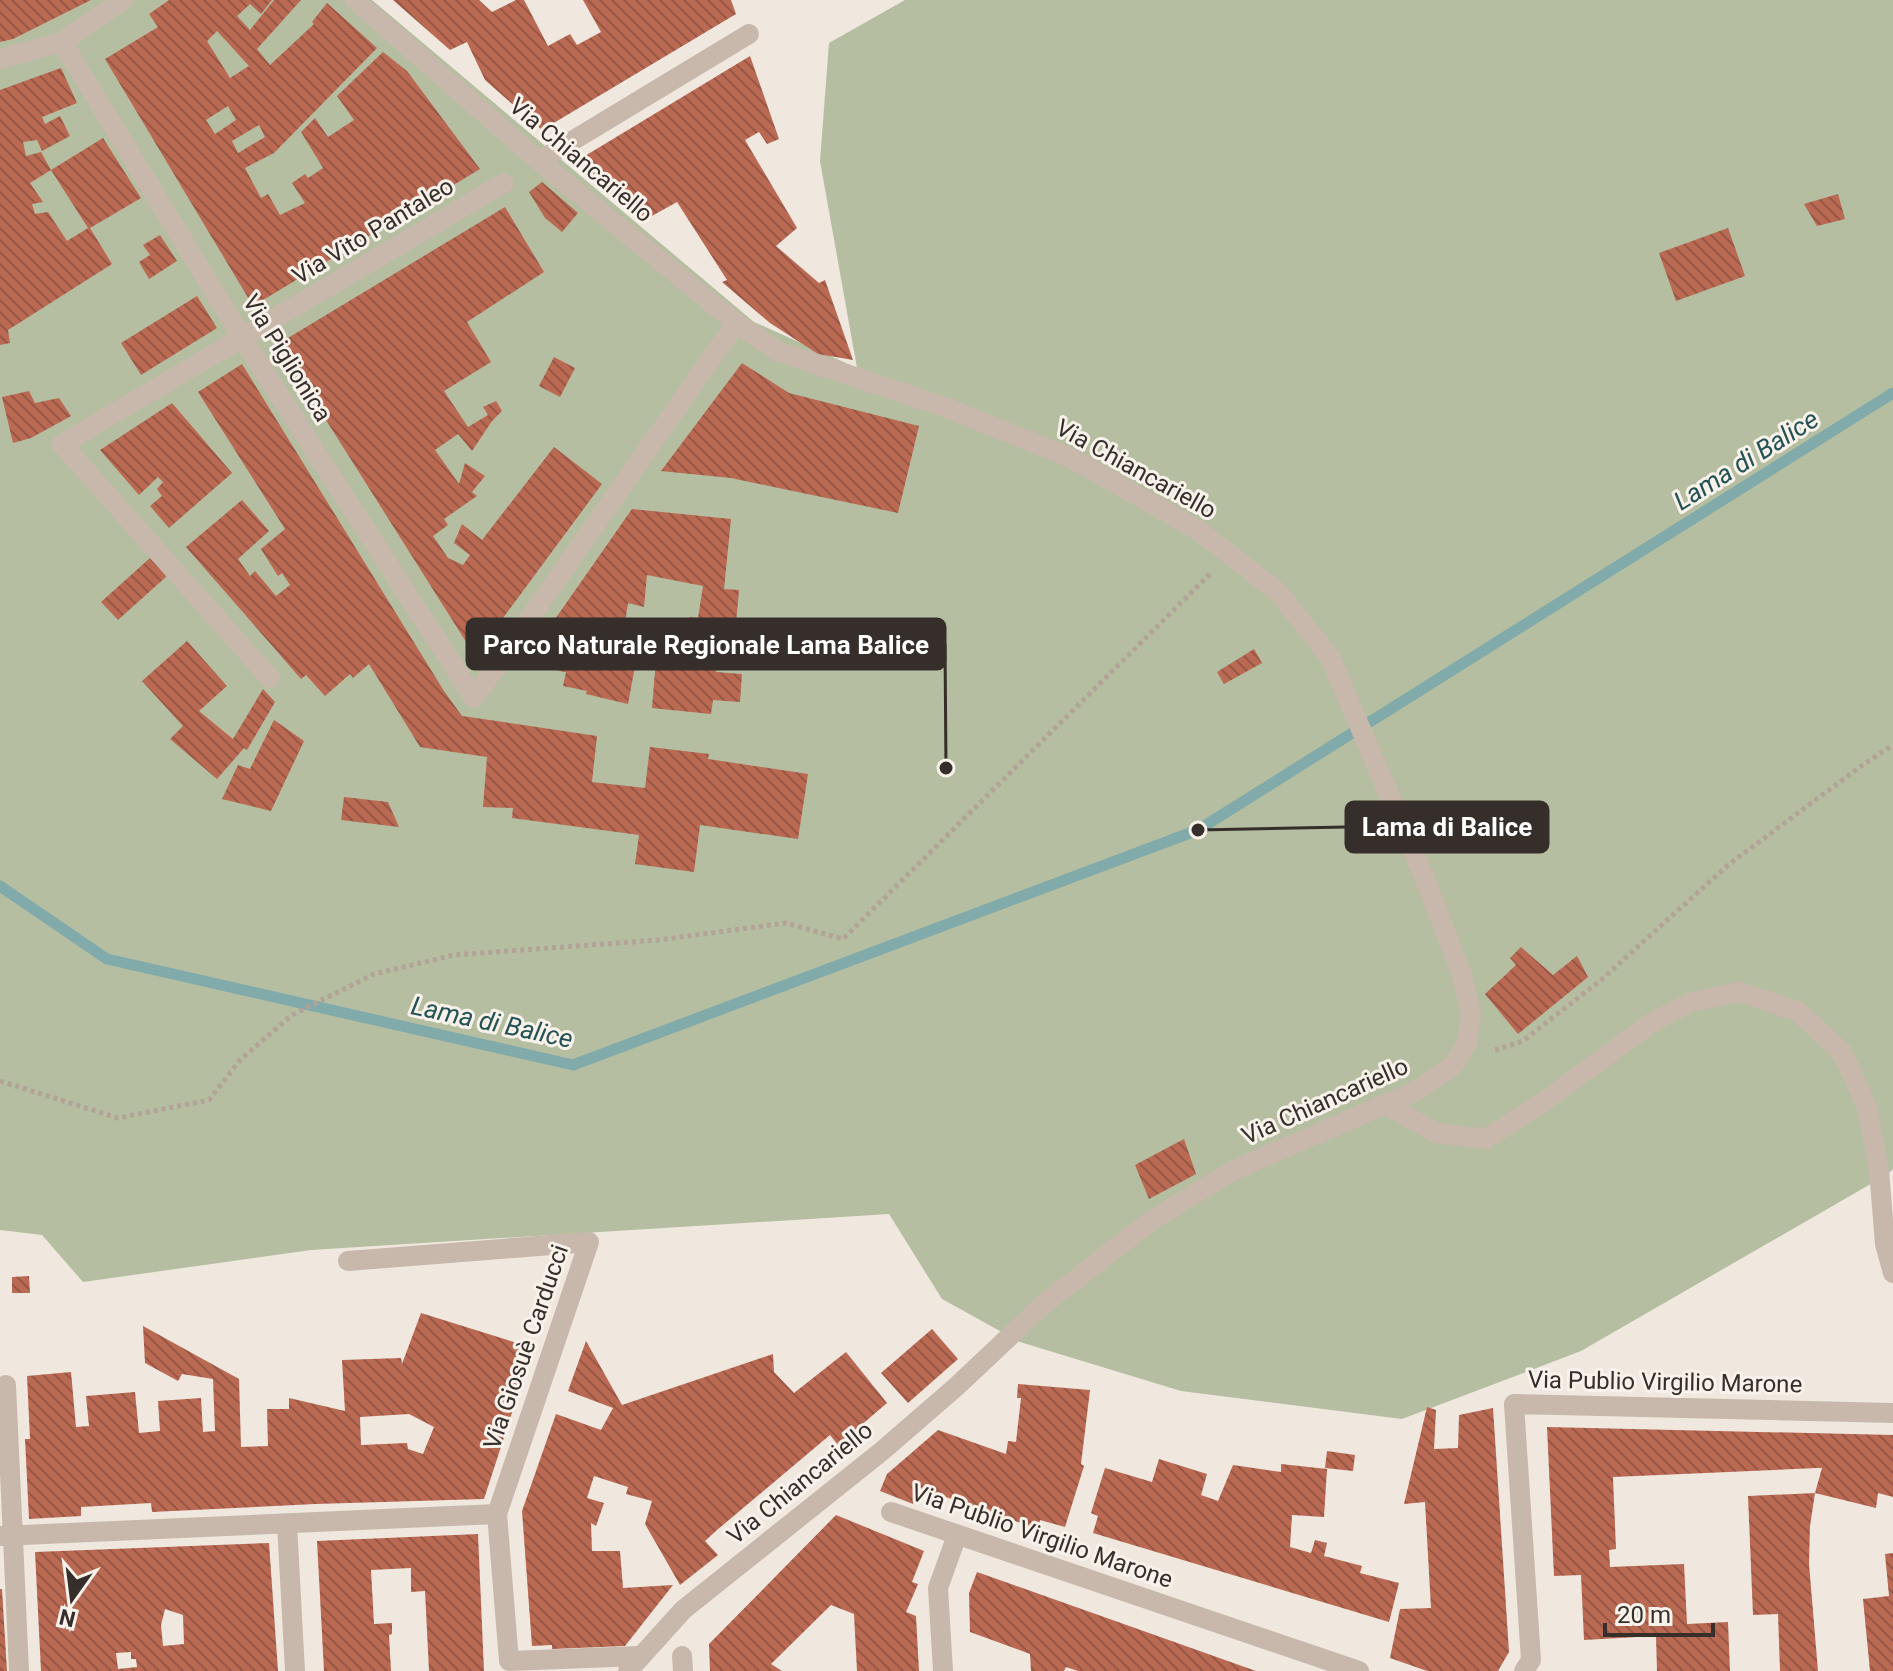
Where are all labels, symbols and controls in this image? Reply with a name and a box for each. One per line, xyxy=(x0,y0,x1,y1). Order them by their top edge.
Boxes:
street label: Via Chiancariello xyxy=(504,92,658,228)
street label: Via Vito Pantaleo xyxy=(287,172,459,290)
street label: Via Piglionica xyxy=(237,289,337,427)
water label: Lama di Balice xyxy=(1668,404,1824,516)
street label: Via Chiancariello xyxy=(1051,413,1221,525)
callout: Parco Naturale Regionale Lama Balice xyxy=(467,619,945,669)
text: Parco Naturale Regionale Lama Balice xyxy=(483,630,929,660)
callout: Lama di Balice xyxy=(1346,802,1548,852)
text: Lama di Balice xyxy=(1362,812,1532,842)
water label: Lama di Balice xyxy=(408,990,576,1054)
street label: Via Chiancariello xyxy=(1238,1052,1412,1150)
street label: Via Giosuè Carducci xyxy=(478,1241,574,1453)
street label: Via Publio Virgilio Marone xyxy=(1528,1366,1802,1398)
street label: Via Chiancariello xyxy=(722,1416,878,1550)
street label: Via Publio Virgilio Marone xyxy=(908,1478,1176,1594)
north arrow xyxy=(32,1559,112,1639)
scale bar xyxy=(1605,1587,1713,1637)
text: 20 m xyxy=(1617,1601,1671,1629)
text: N xyxy=(57,1604,78,1632)

